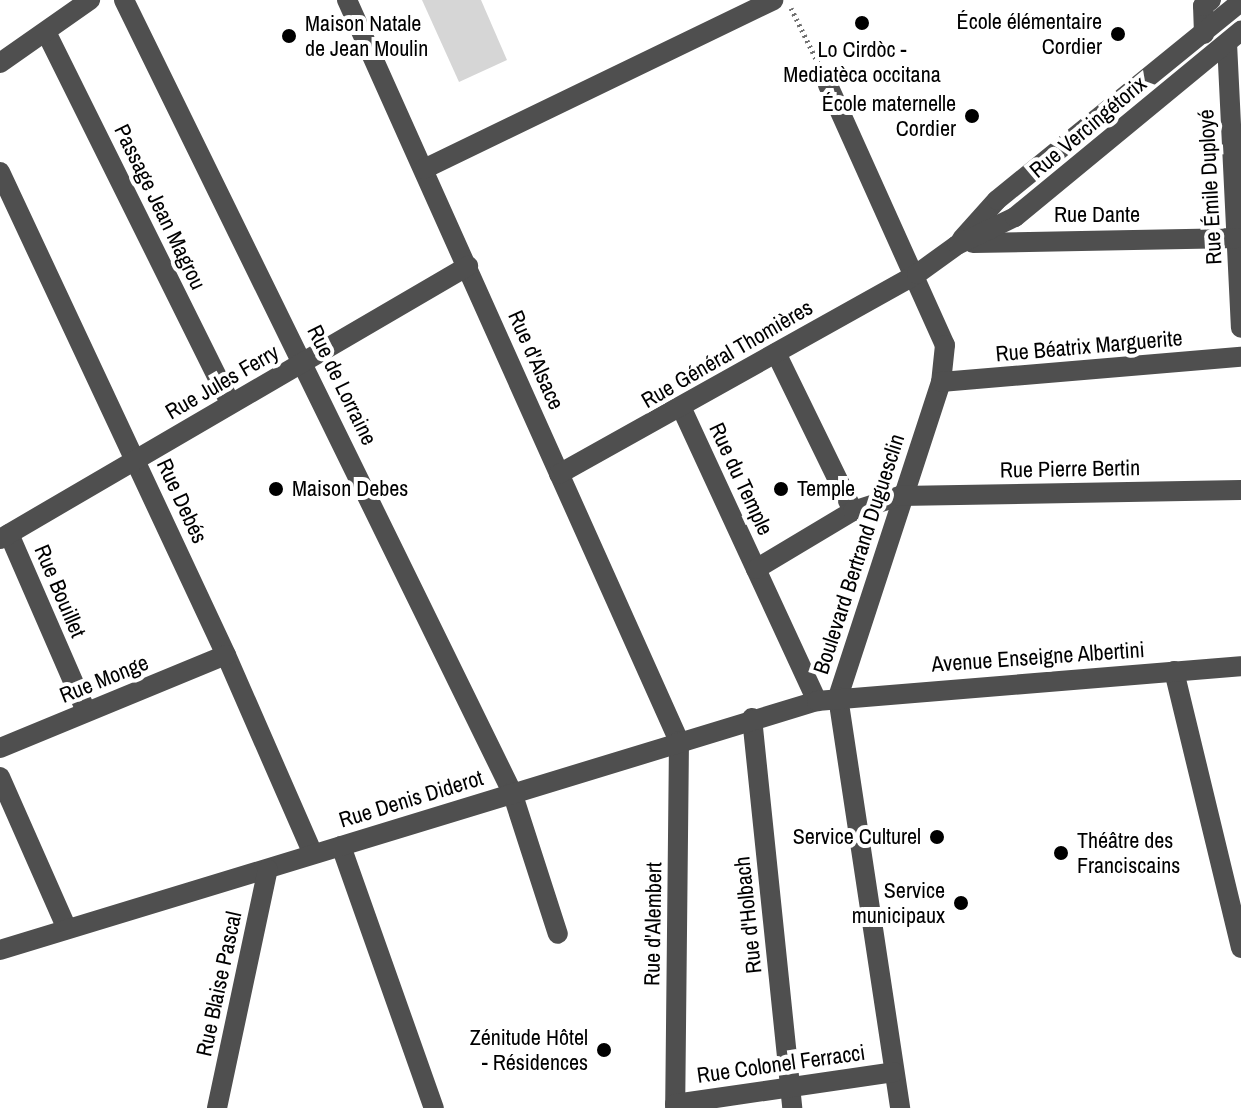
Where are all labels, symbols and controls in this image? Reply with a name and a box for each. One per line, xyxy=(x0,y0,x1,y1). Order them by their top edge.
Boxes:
place label: École élémentaire Cordier xyxy=(957,8,1102,60)
place label: Maison Natale de Jean Moulin xyxy=(305,10,428,62)
marker: Lo Cirdòc - Mediatèca occitana xyxy=(853,14,871,32)
marker: École élémentaire Cordier xyxy=(1109,25,1127,43)
marker: Maison Natale de Jean Moulin xyxy=(280,27,298,45)
place label: Lo Cirdòc - Mediatèca occitana xyxy=(783,36,941,88)
street label: Rue Vercingétorix xyxy=(1024,70,1152,184)
place label: École maternelle Cordier xyxy=(822,90,956,142)
marker: École maternelle Cordier xyxy=(963,107,981,125)
street label: Rue Émile Duployé xyxy=(1193,109,1227,265)
street label: Passage Jean Magrou xyxy=(109,120,211,294)
street label: Rue Dante xyxy=(1054,202,1140,228)
street label: Rue Général Thomières xyxy=(637,294,817,414)
street label: Rue d'Alsace xyxy=(502,306,570,414)
street label: Rue de Lorraine xyxy=(302,321,382,449)
street label: Rue Béatrix Marguerite xyxy=(994,325,1184,367)
street label: Rue Jules Ferry xyxy=(161,339,283,425)
street label: Rue du Temple xyxy=(703,418,779,540)
street label: Boulevard Bertrand Duguesclin xyxy=(808,431,910,677)
street label: Rue Debés xyxy=(151,455,213,547)
street label: Rue Pierre Bertin xyxy=(1000,455,1140,483)
place label: Maison Debes xyxy=(292,476,408,502)
place label: Temple xyxy=(797,476,855,502)
marker: Maison Debes xyxy=(267,480,285,498)
marker: Temple xyxy=(772,480,790,498)
street label: Rue Bouillet xyxy=(29,541,91,641)
street label: Avenue Enseigne Albertini xyxy=(930,636,1146,678)
street label: Rue Monge xyxy=(56,649,152,709)
street label: Rue Denis Diderot xyxy=(336,765,486,833)
place label: Service Culturel xyxy=(793,824,921,850)
place label: Théâtre des Franciscains xyxy=(1077,827,1180,878)
marker: Service Culturel xyxy=(928,828,946,846)
marker: Théâtre des Franciscains xyxy=(1052,844,1070,862)
street label: Rue d'Holbach xyxy=(729,855,767,975)
street label: Rue d'Alembert xyxy=(639,862,667,986)
place label: Service municipaux xyxy=(852,877,945,928)
marker: Service municipaux xyxy=(952,894,970,912)
street label: Rue Blaise Pascal xyxy=(191,909,247,1059)
place label: Zénitude Hôtel - Résidences xyxy=(470,1024,588,1076)
street label: Rue Colonel Ferracci xyxy=(695,1039,867,1089)
marker: Zénitude Hôtel - Résidences xyxy=(595,1041,613,1059)

